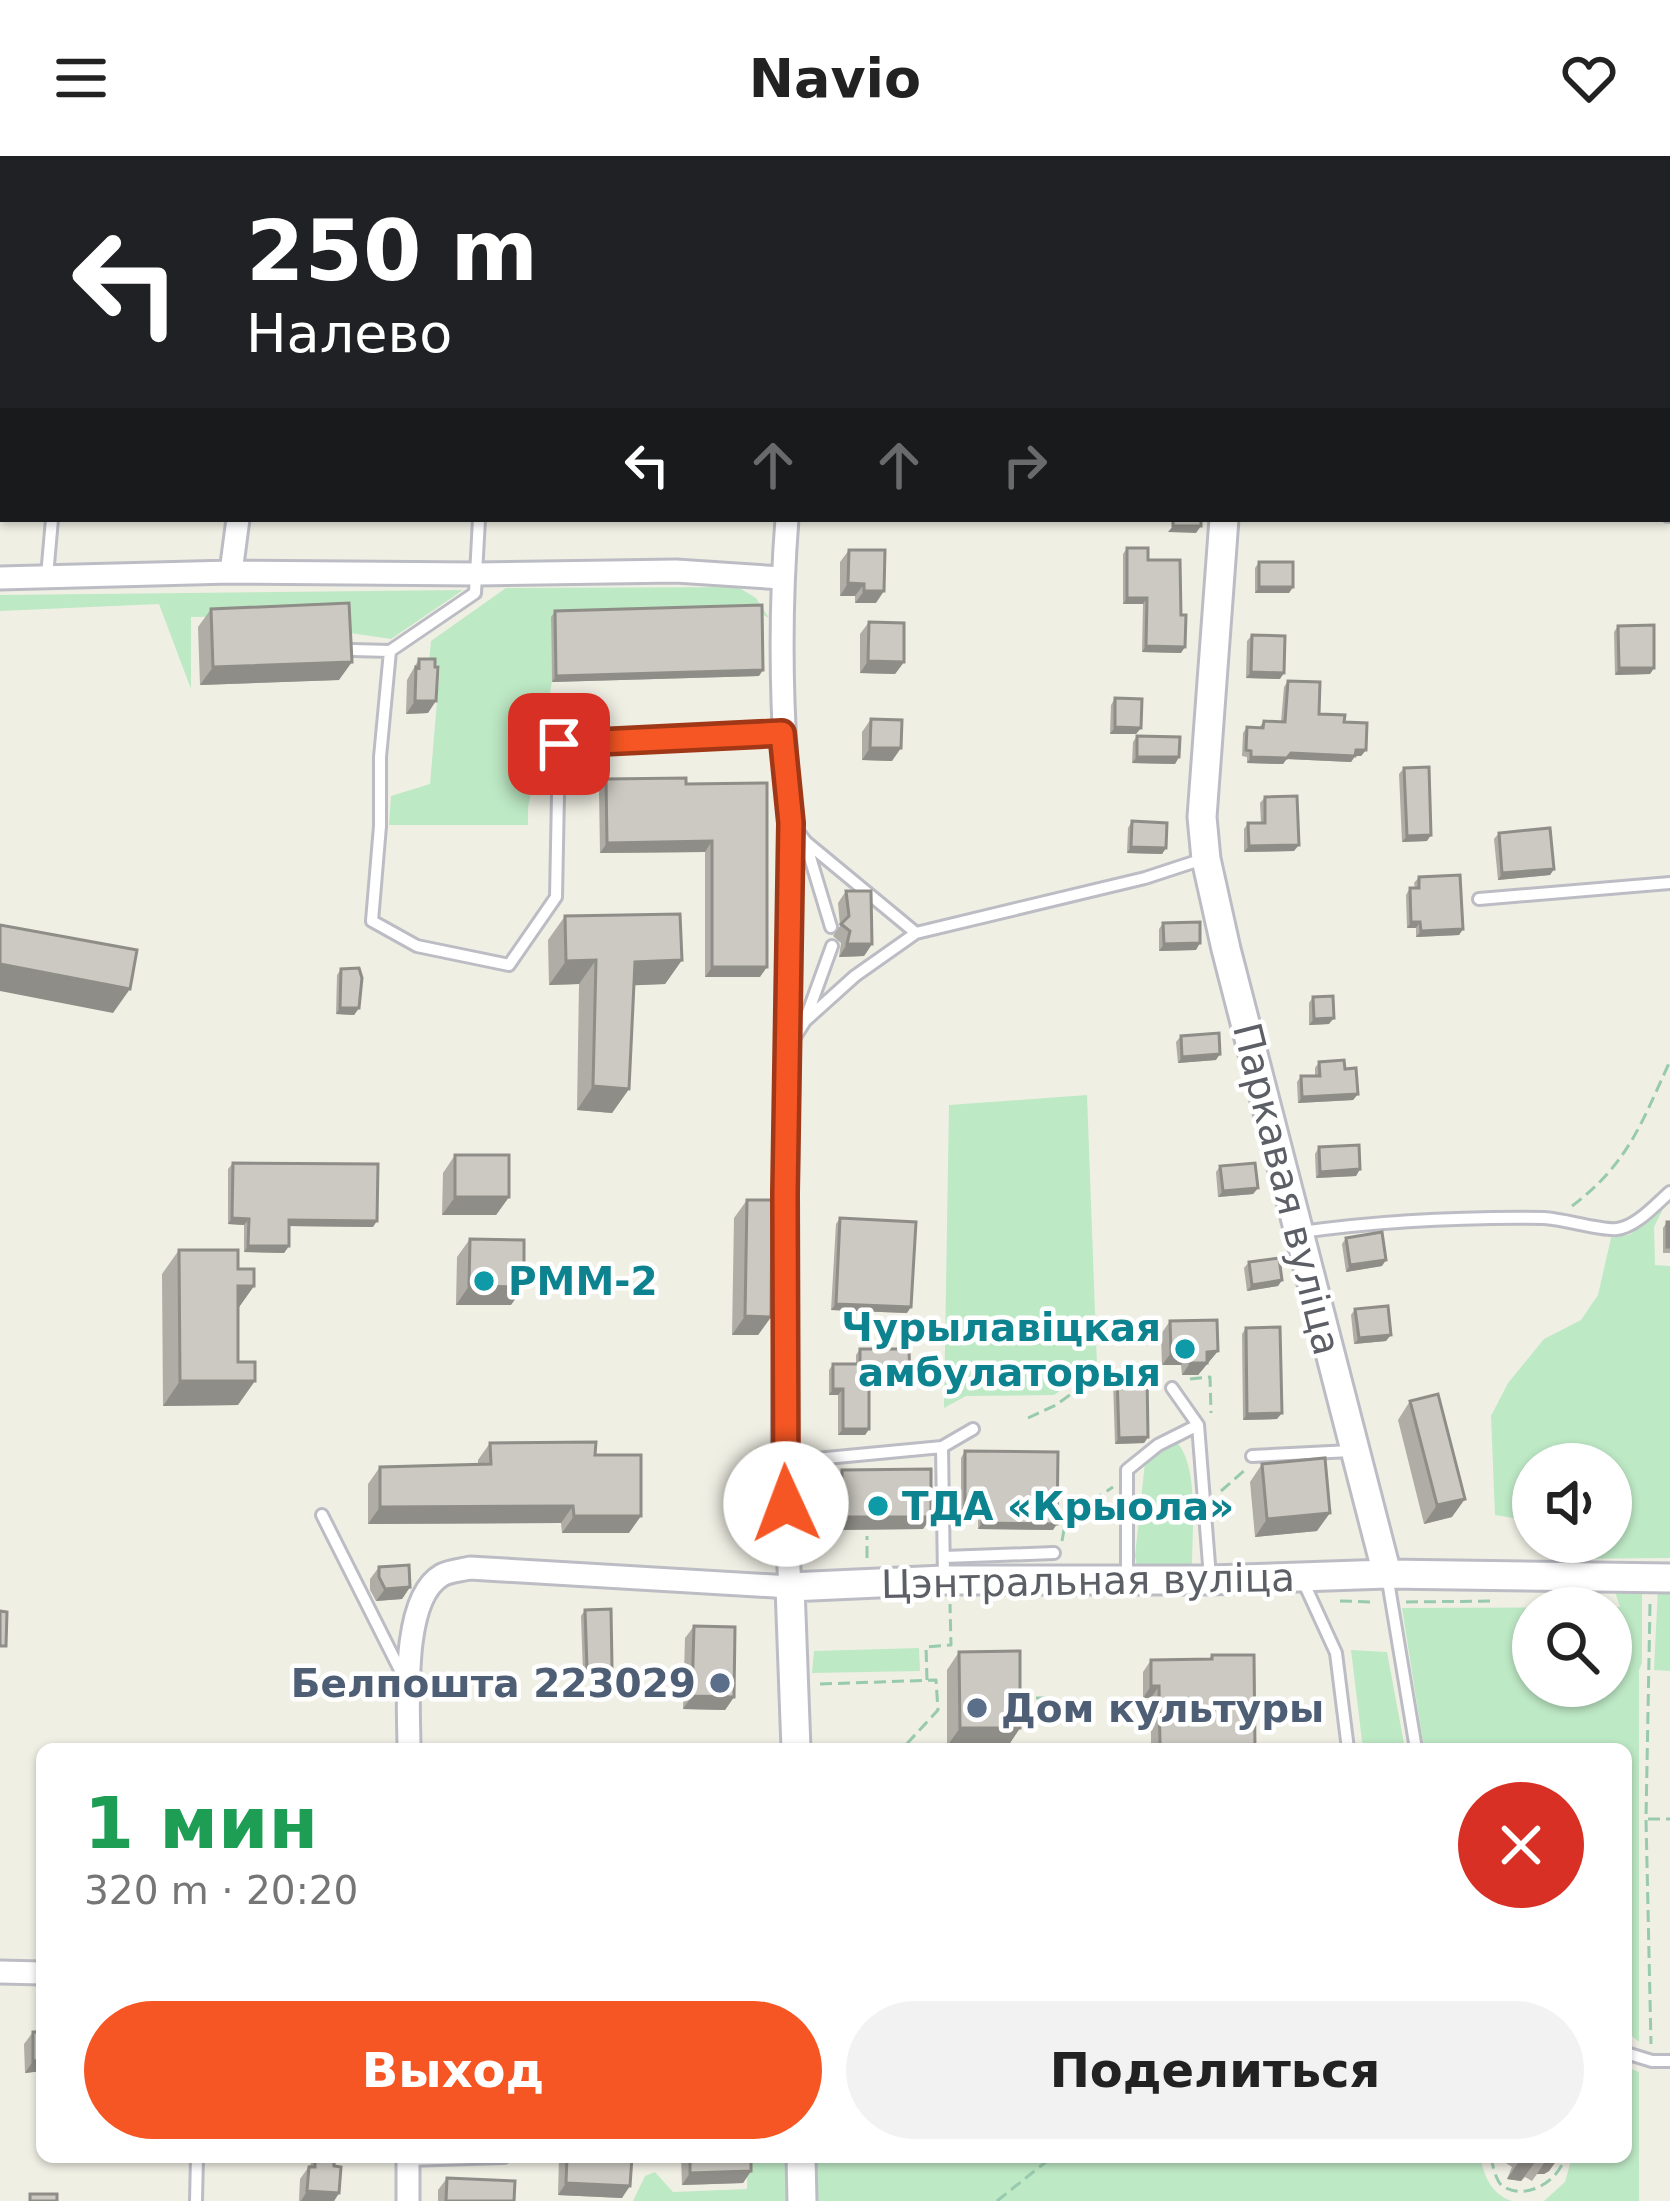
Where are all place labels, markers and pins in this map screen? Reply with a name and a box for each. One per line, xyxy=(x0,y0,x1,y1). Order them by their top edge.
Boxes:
pin xyxy=(508,693,610,795)
place label: РММ-2 xyxy=(508,1259,658,1304)
marker: РММ-2 xyxy=(471,1268,497,1294)
place label: Чурылавіцкая амбулаторыя xyxy=(841,1305,1161,1395)
marker: Чурылавіцкая амбулаторыя xyxy=(1172,1336,1198,1362)
place label: ТДА «Крыола» xyxy=(902,1484,1234,1529)
marker: ТДА «Крыола» xyxy=(865,1493,891,1519)
place label: Белпошта 223029 xyxy=(291,1661,696,1706)
marker: Белпошта 223029 xyxy=(707,1670,733,1696)
place label: Дом культуры xyxy=(1001,1686,1324,1731)
marker: Дом культуры xyxy=(964,1695,990,1721)

